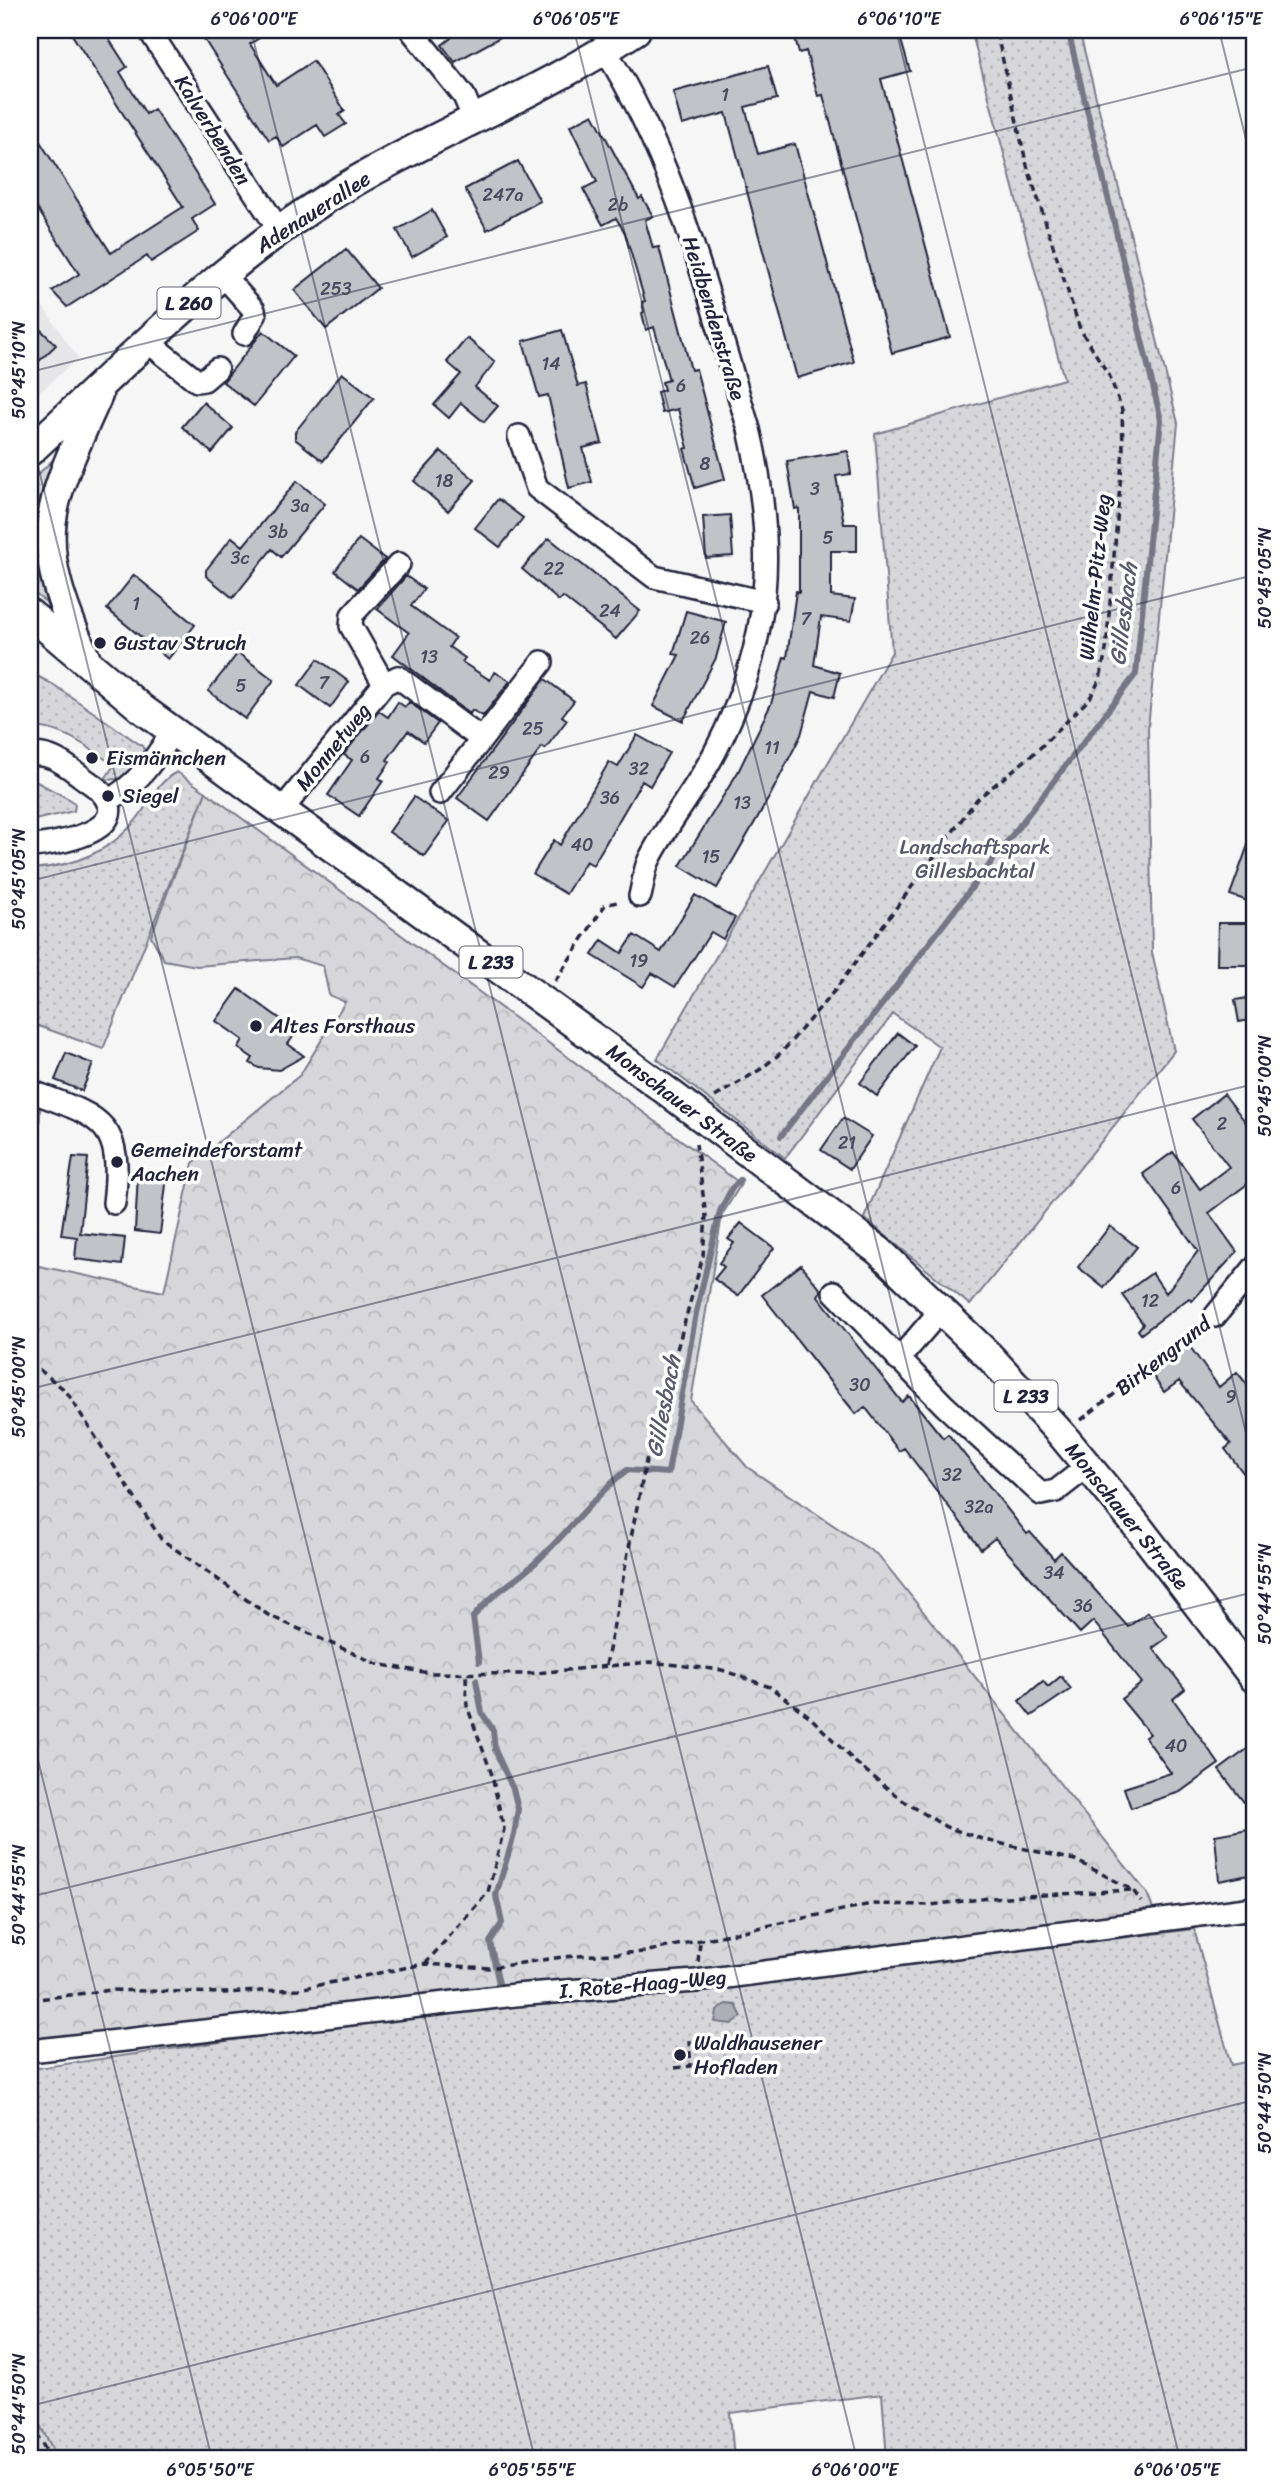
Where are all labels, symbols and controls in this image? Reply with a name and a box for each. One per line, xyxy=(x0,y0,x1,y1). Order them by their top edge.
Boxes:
text: 6°06'00"E xyxy=(211,3,298,35)
text: 6°06'05"E xyxy=(533,3,620,35)
text: 6°06'10"E xyxy=(858,3,941,35)
text: 6°06'15"E xyxy=(1180,3,1263,35)
street label: Kalverbenden xyxy=(164,67,262,193)
house number: 1 xyxy=(721,79,729,111)
street label: Adenauerallee xyxy=(247,160,379,264)
house number: 247a xyxy=(483,179,523,211)
house number: 2b xyxy=(608,189,628,221)
street label: Heidbendenstraße xyxy=(671,231,757,405)
house number: 253 xyxy=(320,273,352,305)
road number: L 260 xyxy=(158,288,220,318)
text: 50°45'10"N xyxy=(3,320,35,419)
house number: 14 xyxy=(542,348,560,380)
house number: 6 xyxy=(676,370,686,402)
house number: 8 xyxy=(700,448,711,480)
house number: 18 xyxy=(435,465,453,497)
house number: 3 xyxy=(810,473,820,505)
house number: 3a xyxy=(291,490,309,522)
street label: Wilhelm-Pitz-Weg xyxy=(1067,492,1123,662)
house number: 3b xyxy=(268,516,288,548)
house number: 5 xyxy=(823,522,834,554)
text: 50°45'05"N xyxy=(1249,527,1281,629)
house number: 3c xyxy=(231,542,249,574)
house number: 22 xyxy=(544,553,564,585)
water label: Gillesbach xyxy=(1097,559,1150,668)
house number: 1 xyxy=(132,588,140,620)
house number: 24 xyxy=(599,595,621,627)
house number: 7 xyxy=(801,603,813,635)
house number: 26 xyxy=(690,622,710,654)
place label: Gustav Struch xyxy=(114,624,247,662)
marker: Gustav Struch xyxy=(92,635,108,651)
house number: 13 xyxy=(420,641,438,673)
house number: 7 xyxy=(319,667,331,699)
house number: 5 xyxy=(236,670,247,702)
street label: Monnetweg xyxy=(285,694,381,800)
house number: 25 xyxy=(522,713,544,745)
house number: 11 xyxy=(764,732,780,764)
place label: Eismännchen xyxy=(106,739,226,777)
house number: 6 xyxy=(360,741,370,773)
marker: Eismännchen xyxy=(84,750,100,766)
house number: 32 xyxy=(629,753,649,785)
house number: 29 xyxy=(488,757,510,789)
place label: Siegel xyxy=(122,777,180,815)
house number: 36 xyxy=(600,782,620,814)
house number: 13 xyxy=(733,787,751,819)
marker: Siegel xyxy=(100,788,116,804)
text: 50°45'05"N xyxy=(3,828,35,930)
park label: Landschaftspark Gillesbachtal xyxy=(900,828,1050,890)
house number: 40 xyxy=(571,829,593,861)
house number: 15 xyxy=(702,841,720,873)
house number: 19 xyxy=(630,945,648,977)
road number: L 233 xyxy=(460,946,522,978)
place label: Altes Forsthaus xyxy=(269,1007,415,1045)
marker: Altes Forsthaus xyxy=(248,1018,264,1034)
street label: Monschauer Straße xyxy=(598,1033,766,1173)
text: 50°45'00"N xyxy=(1249,1035,1281,1137)
house number: 2 xyxy=(1217,1108,1227,1140)
house number: 21 xyxy=(838,1127,856,1159)
place label: Gemeindeforstamt Aachen xyxy=(130,1131,304,1193)
marker: Gemeindeforstamt Aachen xyxy=(109,1154,125,1170)
house number: 6 xyxy=(1171,1172,1181,1204)
house number: 12 xyxy=(1141,1285,1159,1317)
street label: Birkengrund xyxy=(1106,1305,1221,1406)
text: 50°45'00"N xyxy=(3,1336,35,1438)
water label: Gillesbach xyxy=(634,1350,694,1460)
house number: 30 xyxy=(849,1369,871,1401)
road number: L 233 xyxy=(995,1380,1058,1412)
house number: 9 xyxy=(1225,1381,1237,1413)
street label: Monschauer Straße xyxy=(1055,1433,1199,1599)
house number: 32 xyxy=(942,1459,962,1491)
house number: 32a xyxy=(964,1491,994,1523)
text: 50°44'55"N xyxy=(1249,1543,1281,1645)
house number: 34 xyxy=(1043,1557,1065,1589)
house number: 36 xyxy=(1073,1590,1093,1622)
house number: 40 xyxy=(1165,1730,1187,1762)
text: 50°44'55"N xyxy=(3,1844,35,1946)
street label: I. Rote-Haag-Weg xyxy=(557,1958,728,2010)
place label: Waldhausener Hofladen xyxy=(694,2024,823,2086)
marker: Waldhausener Hofladen xyxy=(672,2047,688,2063)
text: 50°44'50"N xyxy=(1249,2052,1281,2154)
text: 50°44'50"N xyxy=(3,2353,35,2455)
text: 6°05'50"E xyxy=(167,2454,254,2486)
text: 6°05'55"E xyxy=(489,2454,576,2486)
text: 6°06'00"E xyxy=(812,2454,899,2486)
text: 6°06'05"E xyxy=(1134,2454,1221,2486)

